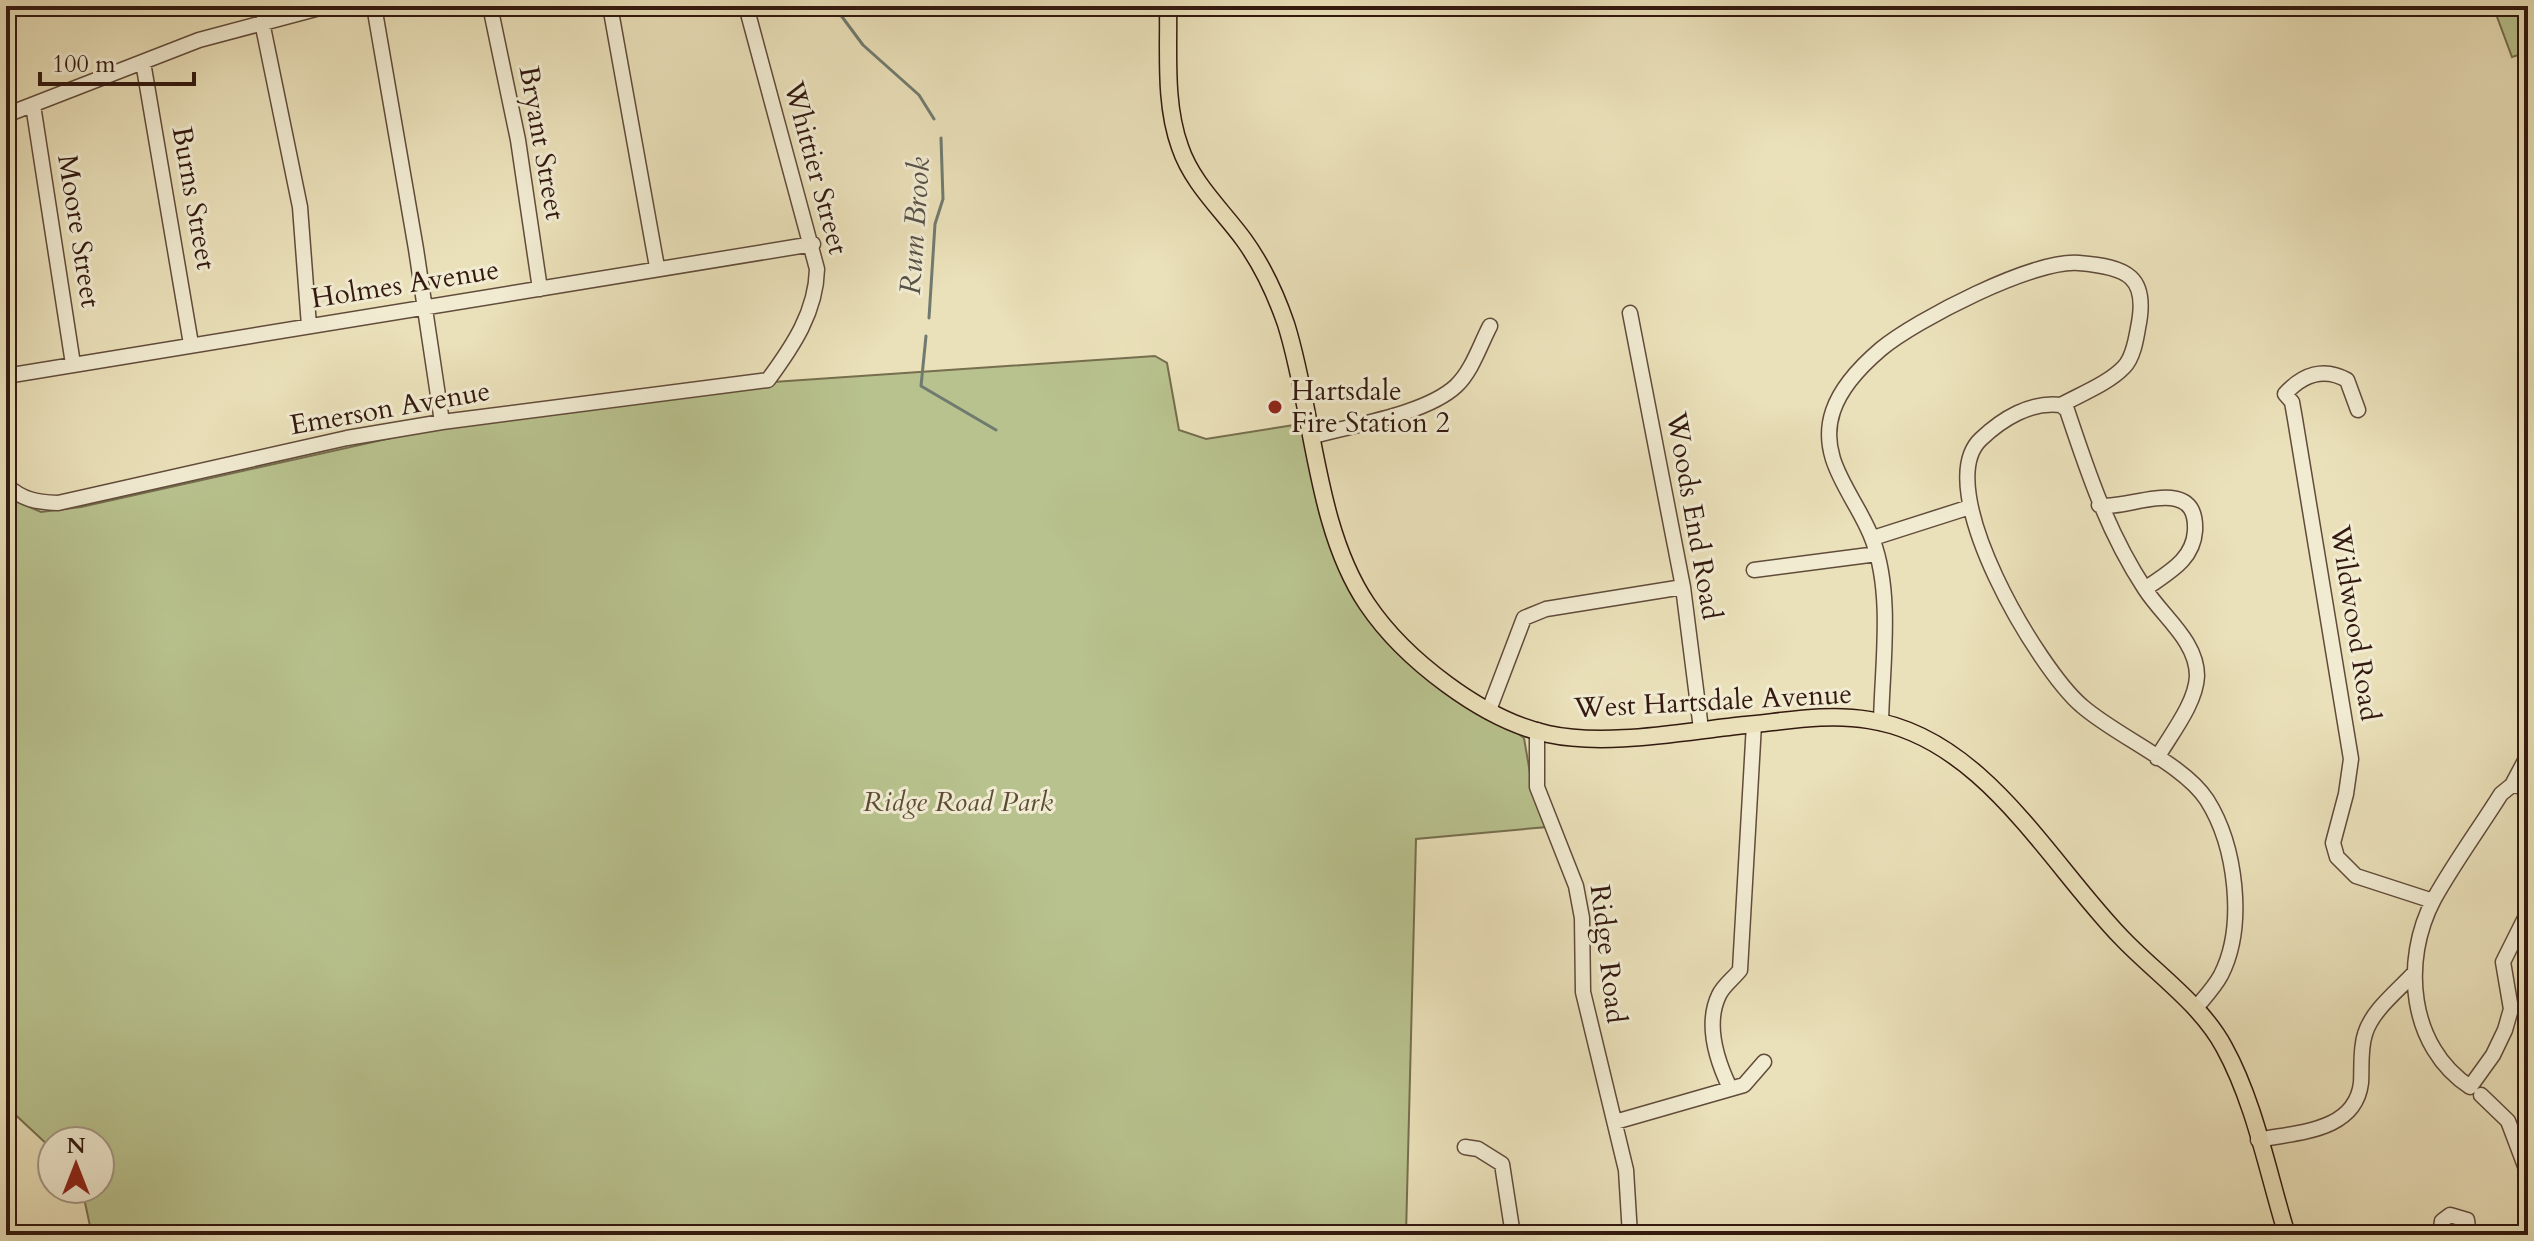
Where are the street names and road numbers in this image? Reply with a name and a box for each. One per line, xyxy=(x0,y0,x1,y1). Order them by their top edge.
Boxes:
street label: Bryant Street xyxy=(510,63,574,223)
street label: Whittier Street xyxy=(774,76,857,259)
street label: Burns Street xyxy=(163,123,225,273)
street label: Moore Street xyxy=(48,152,110,310)
street label: Holmes Avenue xyxy=(308,250,502,318)
street label: Emerson Avenue xyxy=(287,372,493,444)
street label: Woods End Road xyxy=(1657,408,1731,623)
street label: Wildwood Road xyxy=(2321,521,2389,724)
street label: West Hartsdale Avenue xyxy=(1572,675,1853,727)
street label: Ridge Road xyxy=(1581,882,1635,1026)

